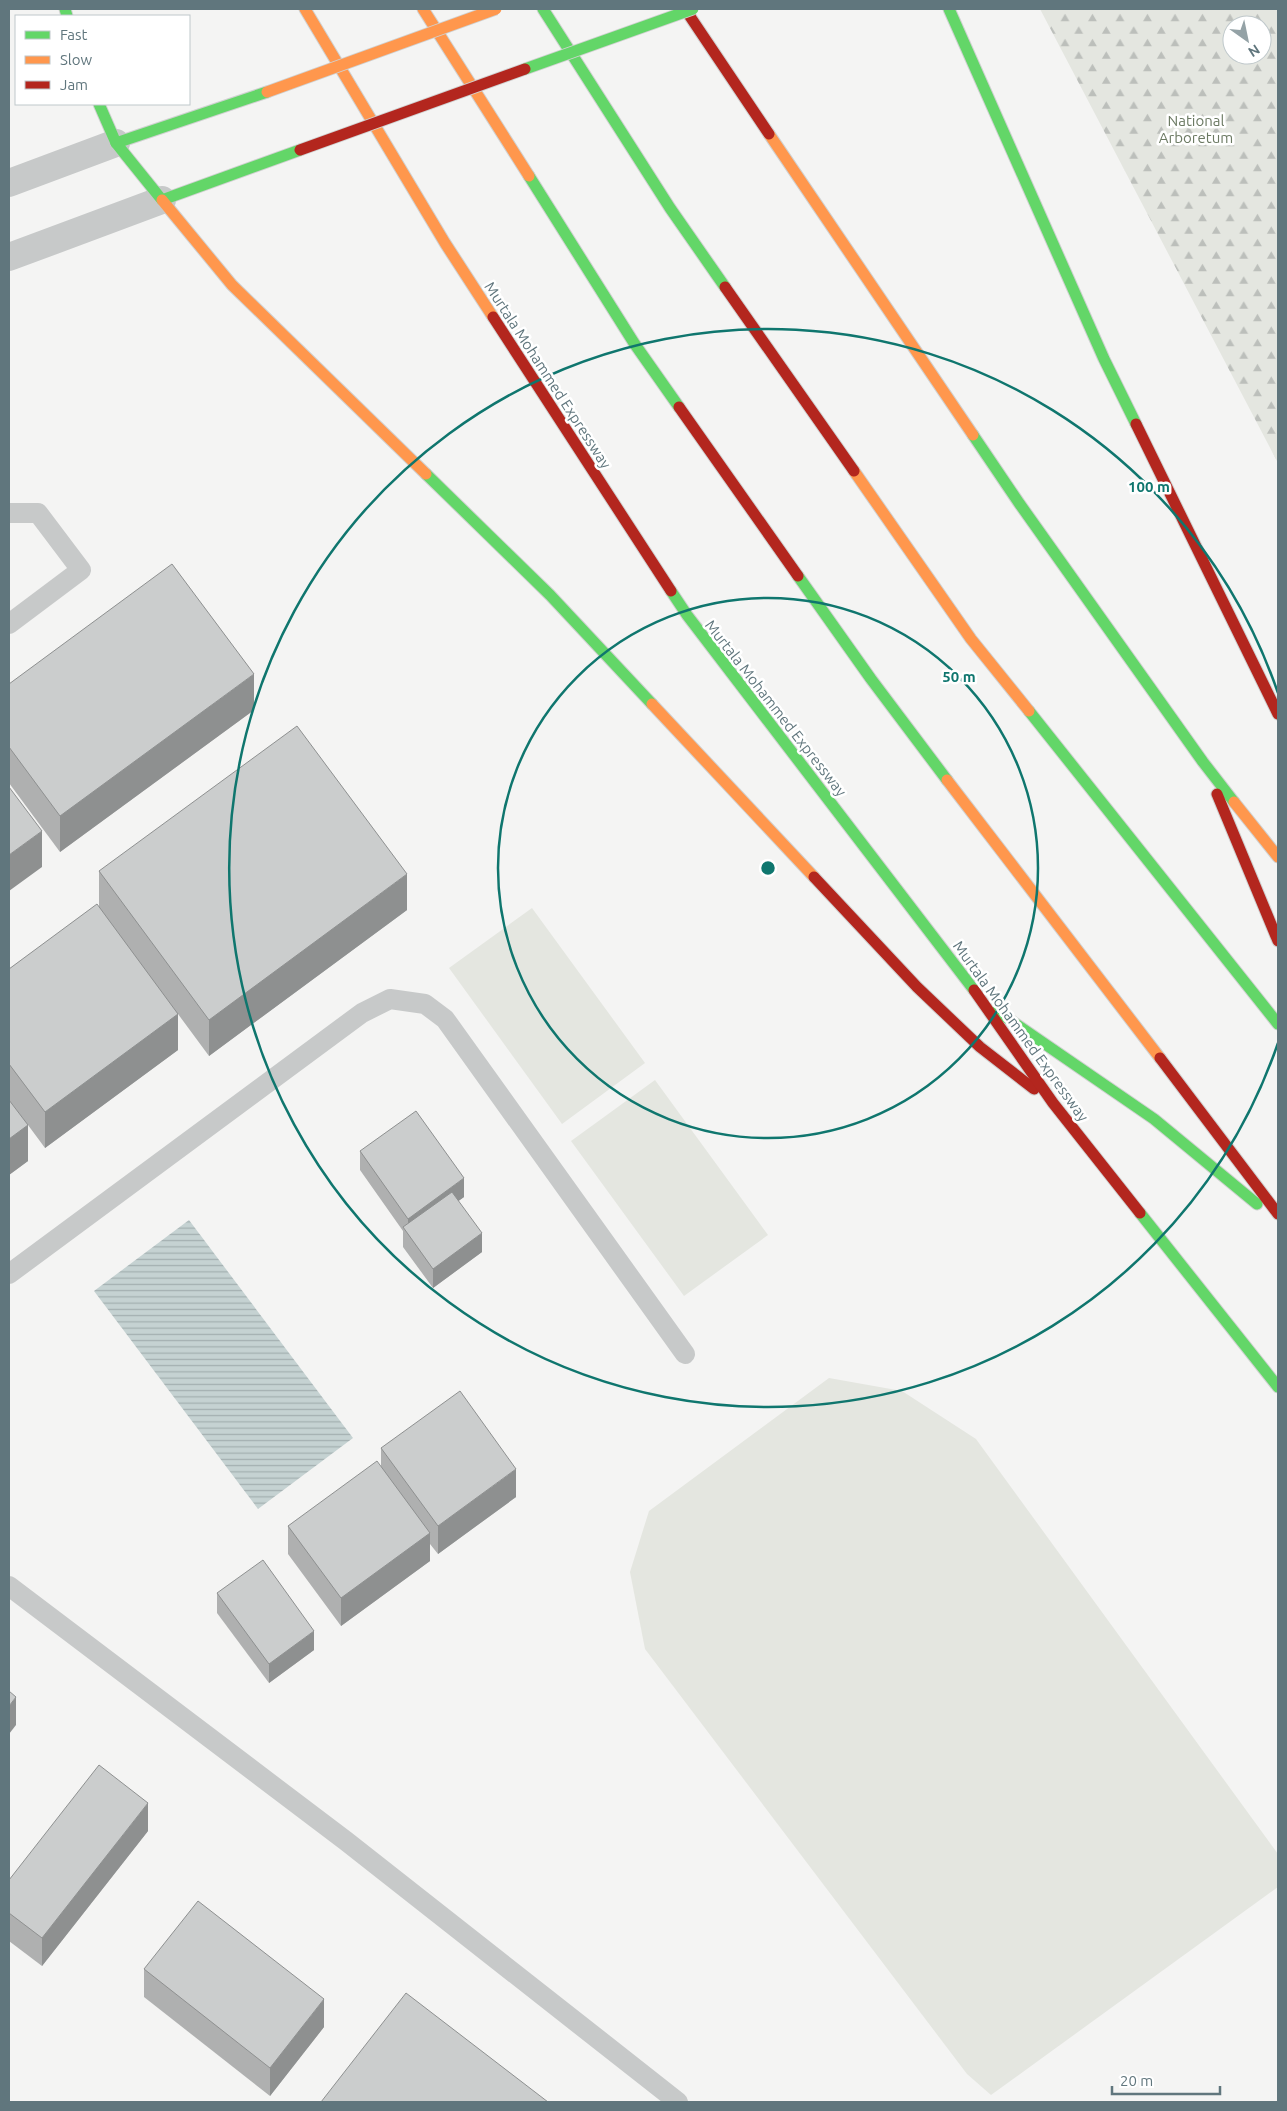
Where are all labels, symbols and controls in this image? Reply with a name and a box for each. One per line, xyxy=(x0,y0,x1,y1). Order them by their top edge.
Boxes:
legend xyxy=(15,15,190,105)
north arrow xyxy=(1222,15,1272,65)
text: Fast xyxy=(60,26,88,43)
text: N xyxy=(1245,41,1263,60)
text: Slow xyxy=(60,51,93,68)
text: Jam xyxy=(60,76,88,93)
park label: National Arboretum xyxy=(1159,112,1233,146)
street label: Murtala Mohammed Expressway xyxy=(481,279,615,471)
text: 100 m xyxy=(1128,478,1170,495)
street label: Murtala Mohammed Expressway xyxy=(702,617,850,799)
text: 50 m xyxy=(942,668,976,685)
centre of rings xyxy=(759,859,777,877)
street label: Murtala Mohammed Expressway xyxy=(950,937,1092,1125)
scale bar xyxy=(1112,2064,1220,2096)
text: 20 m xyxy=(1120,2072,1153,2089)

